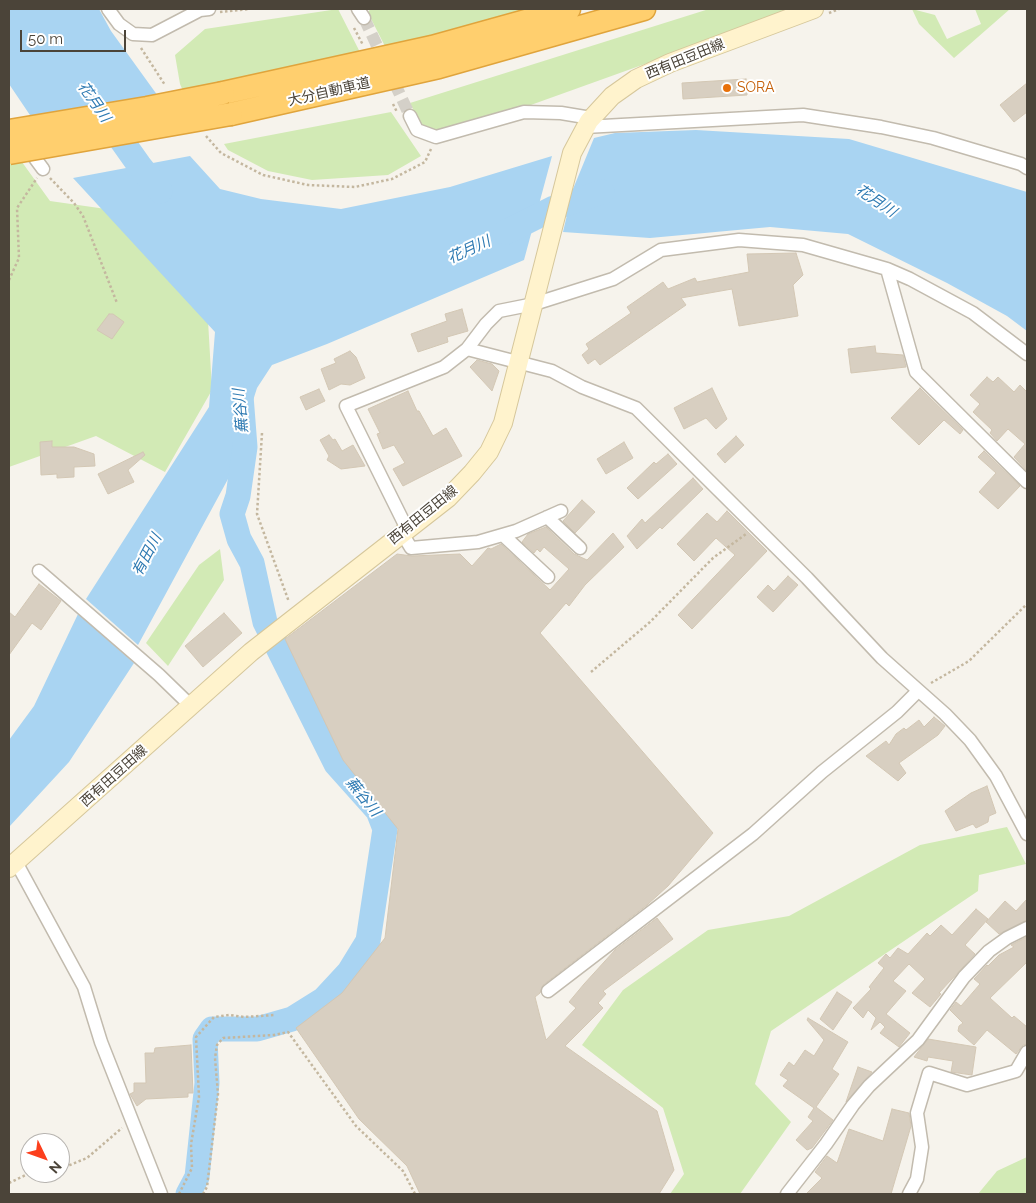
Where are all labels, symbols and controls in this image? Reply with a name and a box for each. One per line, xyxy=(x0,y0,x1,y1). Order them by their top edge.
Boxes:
scale bar xyxy=(22,20,129,52)
text: 50 m xyxy=(28,30,63,48)
street label: 西有田豆田線 xyxy=(643,35,727,83)
street label: 大分自動車道 xyxy=(286,74,372,110)
water label: 花月川 xyxy=(74,78,114,126)
place label: SORA xyxy=(737,80,775,96)
marker: SORA xyxy=(721,82,733,94)
water label: 花月川 xyxy=(852,181,900,221)
water label: 花月川 xyxy=(445,232,493,268)
water label: 蕪谷川 xyxy=(230,388,252,434)
street label: 西有田豆田線 xyxy=(385,482,461,548)
water label: 有田川 xyxy=(128,531,166,579)
street label: 西有田豆田線 xyxy=(77,742,151,810)
water label: 蕪谷川 xyxy=(342,774,384,820)
north arrow xyxy=(20,1133,70,1183)
text: N xyxy=(46,1158,65,1177)

